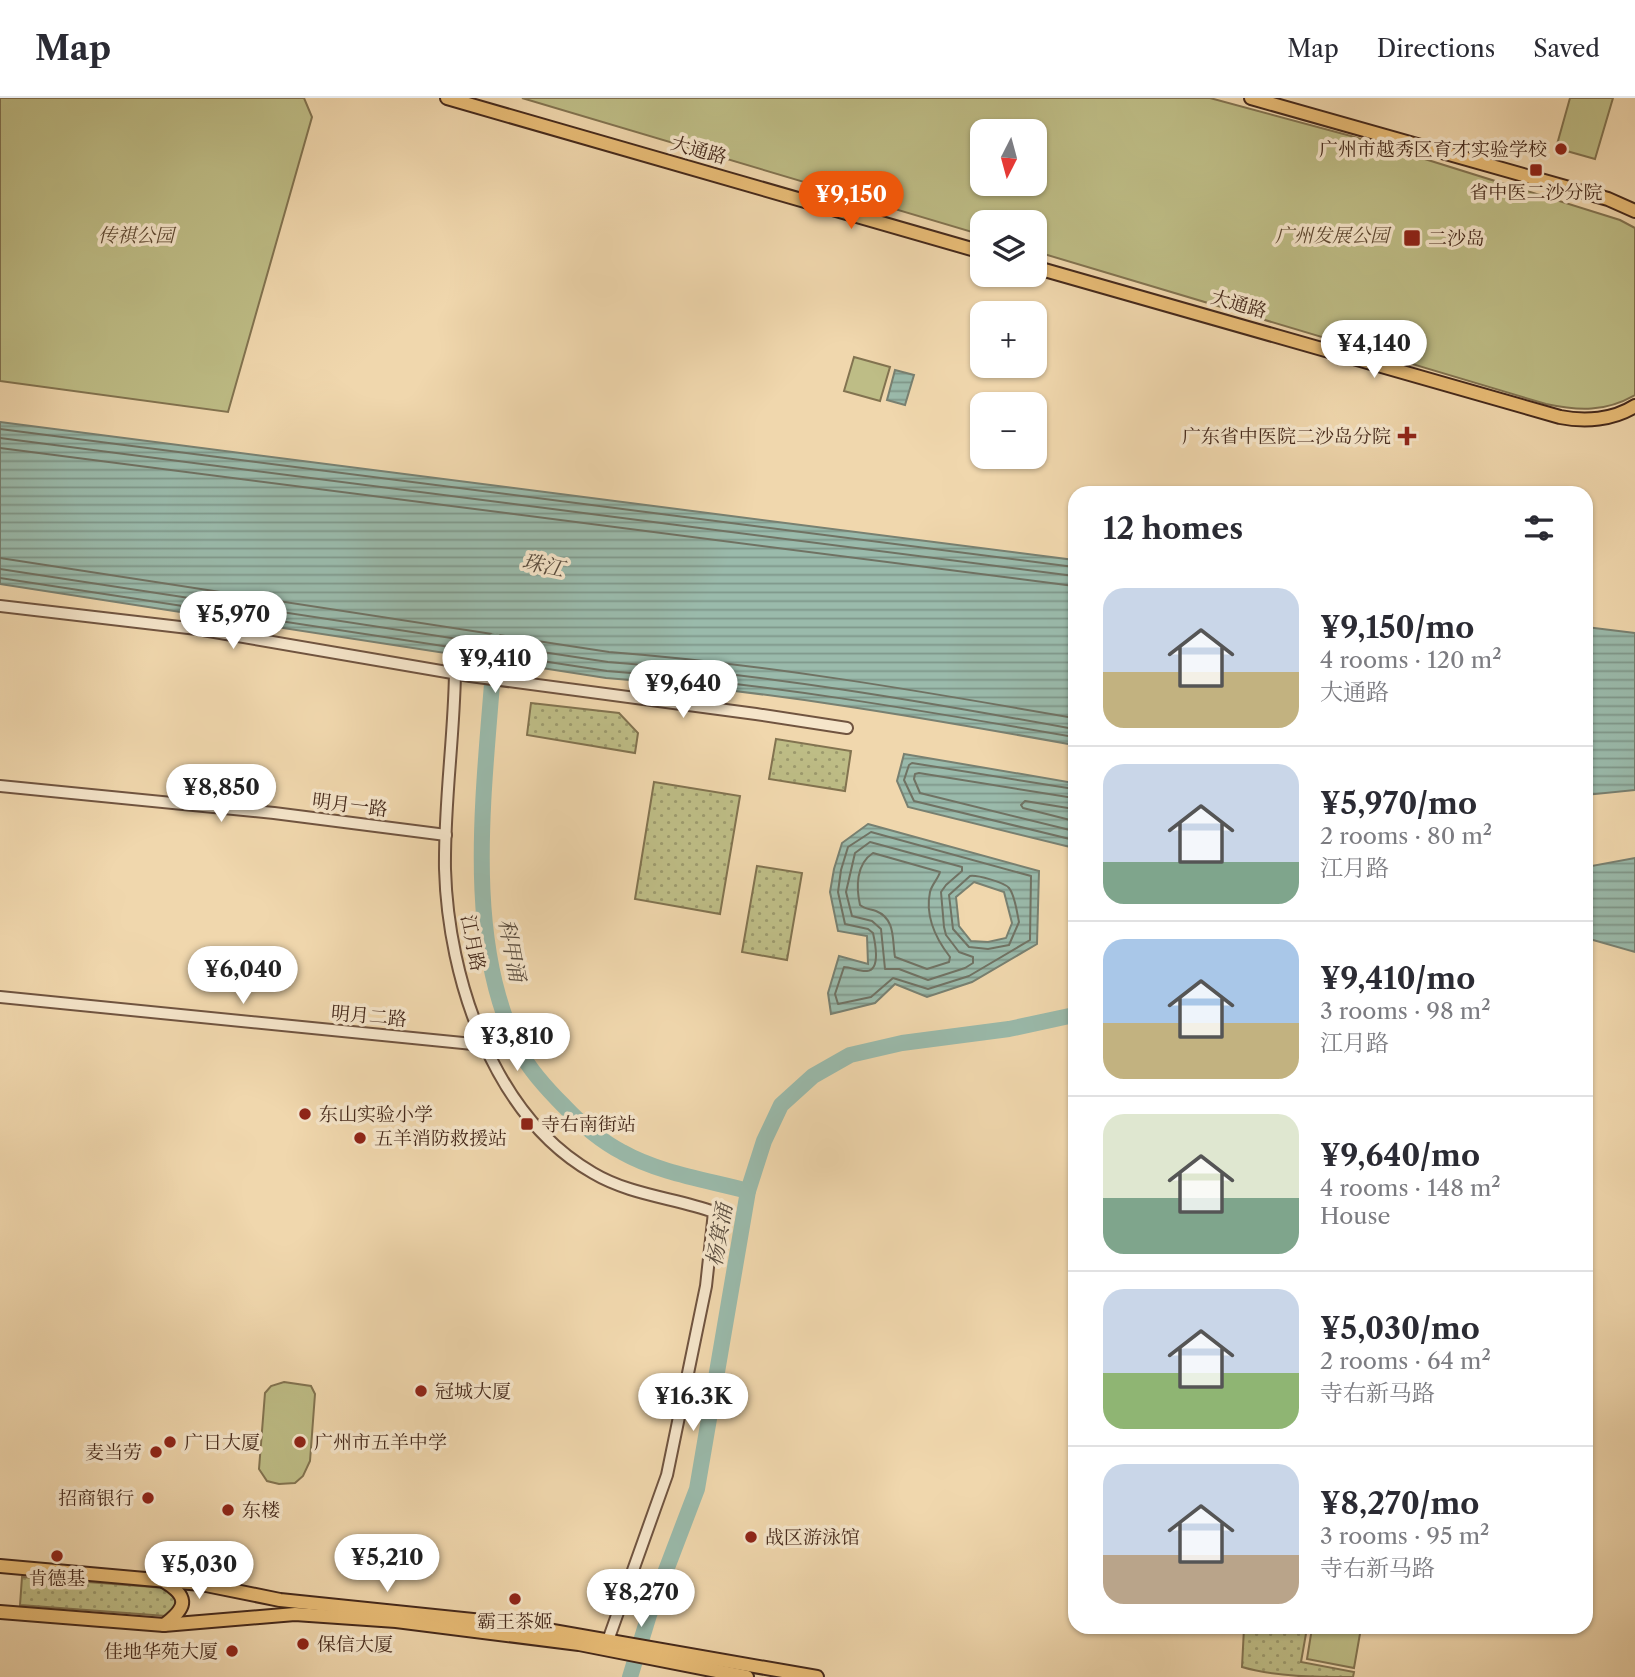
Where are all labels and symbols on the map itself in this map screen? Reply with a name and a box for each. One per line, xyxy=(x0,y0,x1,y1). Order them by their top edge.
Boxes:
north arrow xyxy=(970,119,1046,196)
street label: 大通路 xyxy=(668,131,730,169)
place label: 广州市越秀区育才实验学校 xyxy=(1319,138,1547,161)
marker: 广州市越秀区育才实验学校 xyxy=(1553,141,1569,157)
marker: 省中医二沙分院 xyxy=(1528,162,1544,178)
pin: ¥9,150 xyxy=(794,172,908,231)
place label: 省中医二沙分院 xyxy=(1469,181,1603,204)
park label: 传祺公园 xyxy=(98,224,177,247)
park label: 广州发展公园 xyxy=(1275,224,1392,247)
place label: 二沙岛 xyxy=(1428,227,1485,250)
marker: 二沙岛 xyxy=(1402,228,1422,248)
street label: 大通路 xyxy=(1208,285,1270,323)
pin: ¥4,140 xyxy=(1317,320,1431,380)
place label: 广东省中医院二沙岛分院 xyxy=(1182,425,1391,448)
marker: 广东省中医院二沙岛分院 xyxy=(1397,426,1417,446)
water label: 珠江 xyxy=(520,548,569,582)
pin: ¥5,970 xyxy=(176,592,290,651)
pin: ¥9,410 xyxy=(438,636,552,695)
pin: ¥9,640 xyxy=(626,660,740,720)
pin: ¥8,850 xyxy=(164,764,278,824)
street label: 明月一路 xyxy=(311,789,389,821)
street label: 江月路 xyxy=(456,913,490,973)
water label: 科甲涌 xyxy=(494,917,531,985)
pin: ¥6,040 xyxy=(186,946,300,1006)
street label: 明月二路 xyxy=(330,1001,408,1031)
pin: ¥3,810 xyxy=(460,1014,574,1073)
place label: 东山实验小学 xyxy=(319,1103,433,1126)
marker: 东山实验小学 xyxy=(297,1106,313,1122)
place label: 寺右南街站 xyxy=(541,1113,636,1136)
marker: 寺右南街站 xyxy=(519,1116,535,1132)
place label: 五羊消防救援站 xyxy=(374,1127,507,1150)
marker: 五羊消防救援站 xyxy=(352,1130,368,1146)
water label: 杨箕涌 xyxy=(701,1200,737,1268)
pin: ¥16.3K xyxy=(636,1374,750,1433)
place label: 冠城大厦 xyxy=(435,1380,511,1403)
marker: 冠城大厦 xyxy=(413,1383,429,1399)
place label: 广日大厦 xyxy=(184,1431,260,1454)
place label: 广州市五羊中学 xyxy=(314,1431,447,1454)
marker: 广日大厦 xyxy=(162,1434,178,1450)
marker: 广州市五羊中学 xyxy=(292,1434,308,1450)
place label: 麦当劳 xyxy=(85,1441,142,1464)
marker: 麦当劳 xyxy=(148,1444,164,1460)
place label: 招商银行 xyxy=(58,1487,134,1510)
marker: 招商银行 xyxy=(140,1490,156,1506)
place label: 东楼 xyxy=(242,1499,280,1522)
marker: 东楼 xyxy=(220,1502,236,1518)
place label: 战区游泳馆 xyxy=(765,1526,860,1549)
marker: 战区游泳馆 xyxy=(743,1529,759,1545)
pin: ¥5,210 xyxy=(330,1534,444,1594)
pin: ¥5,030 xyxy=(142,1542,256,1601)
marker: 肯德基 xyxy=(49,1548,65,1564)
place label: 肯德基 xyxy=(28,1567,86,1590)
pin: ¥8,270 xyxy=(584,1570,698,1629)
marker: 霸王茶姬 xyxy=(507,1591,523,1607)
place label: 霸王茶姬 xyxy=(477,1610,553,1633)
place label: 保信大厦 xyxy=(317,1633,393,1656)
marker: 保信大厦 xyxy=(295,1636,311,1652)
place label: 佳地华苑大厦 xyxy=(104,1640,218,1663)
marker: 佳地华苑大厦 xyxy=(224,1643,240,1659)

